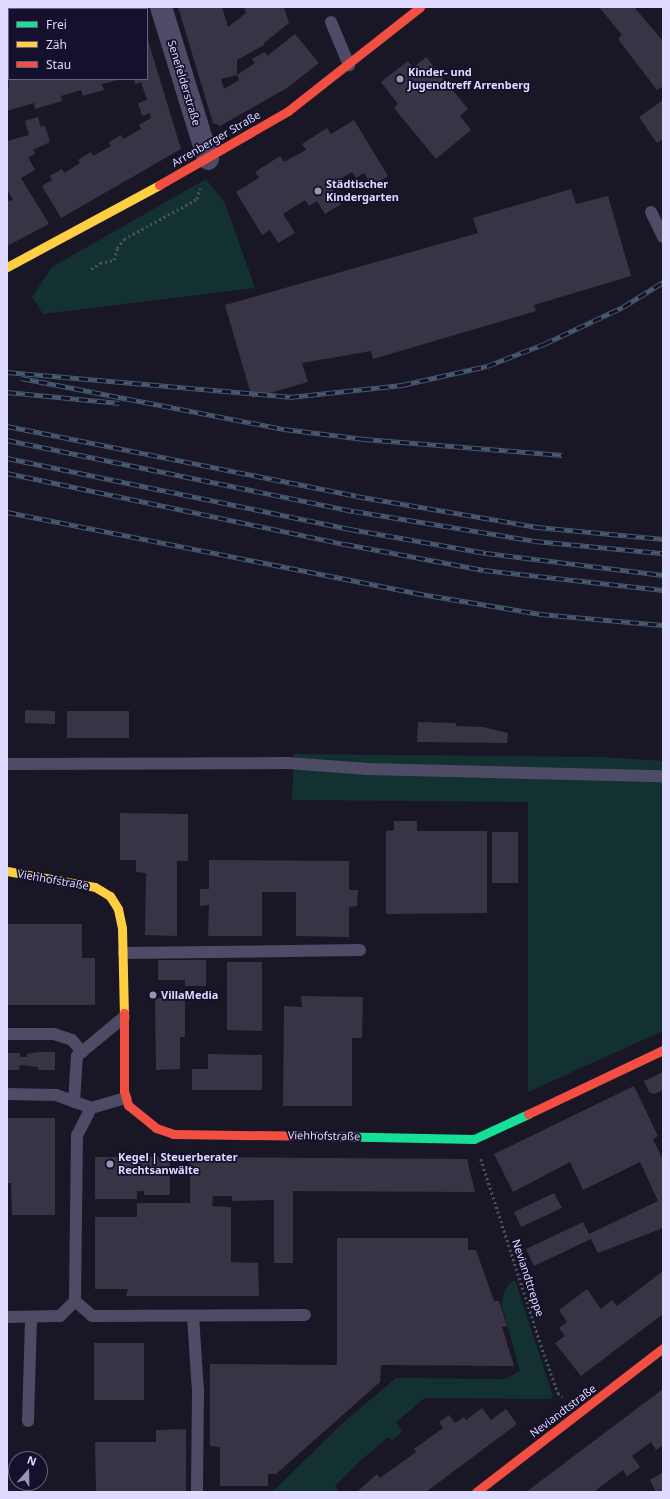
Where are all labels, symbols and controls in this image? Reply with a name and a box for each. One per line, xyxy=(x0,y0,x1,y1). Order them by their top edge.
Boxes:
legend xyxy=(8,8,148,80)
text: Frei xyxy=(46,16,67,33)
text: Zäh xyxy=(46,36,67,53)
street label: Senefelderstraße xyxy=(165,39,203,127)
text: Stau xyxy=(46,56,71,73)
place label: Kinder- und Jugendtreff Arrenberg xyxy=(408,66,530,92)
marker: Kinder- und Jugendtreff Arrenberg xyxy=(395,74,405,84)
street label: Arrenberger Straße xyxy=(169,108,263,170)
place label: Städtischer Kindergarten xyxy=(326,178,399,204)
marker: Städtischer Kindergarten xyxy=(313,186,323,196)
street label: Viehhofstraße xyxy=(16,867,90,893)
place label: VillaMedia xyxy=(161,988,218,1002)
marker: VillaMedia xyxy=(148,990,158,1000)
street label: Viehhofstraße xyxy=(288,1129,360,1143)
place label: Kegel | Steuerberater Rechtsanwälte xyxy=(118,1151,238,1177)
marker: Kegel | Steuerberater Rechtsanwälte xyxy=(105,1159,115,1169)
street label: Neviandttreppe xyxy=(509,1238,547,1318)
street label: Neviandtstraße xyxy=(527,1382,599,1440)
north arrow xyxy=(8,1451,48,1491)
text: N xyxy=(25,1452,39,1469)

